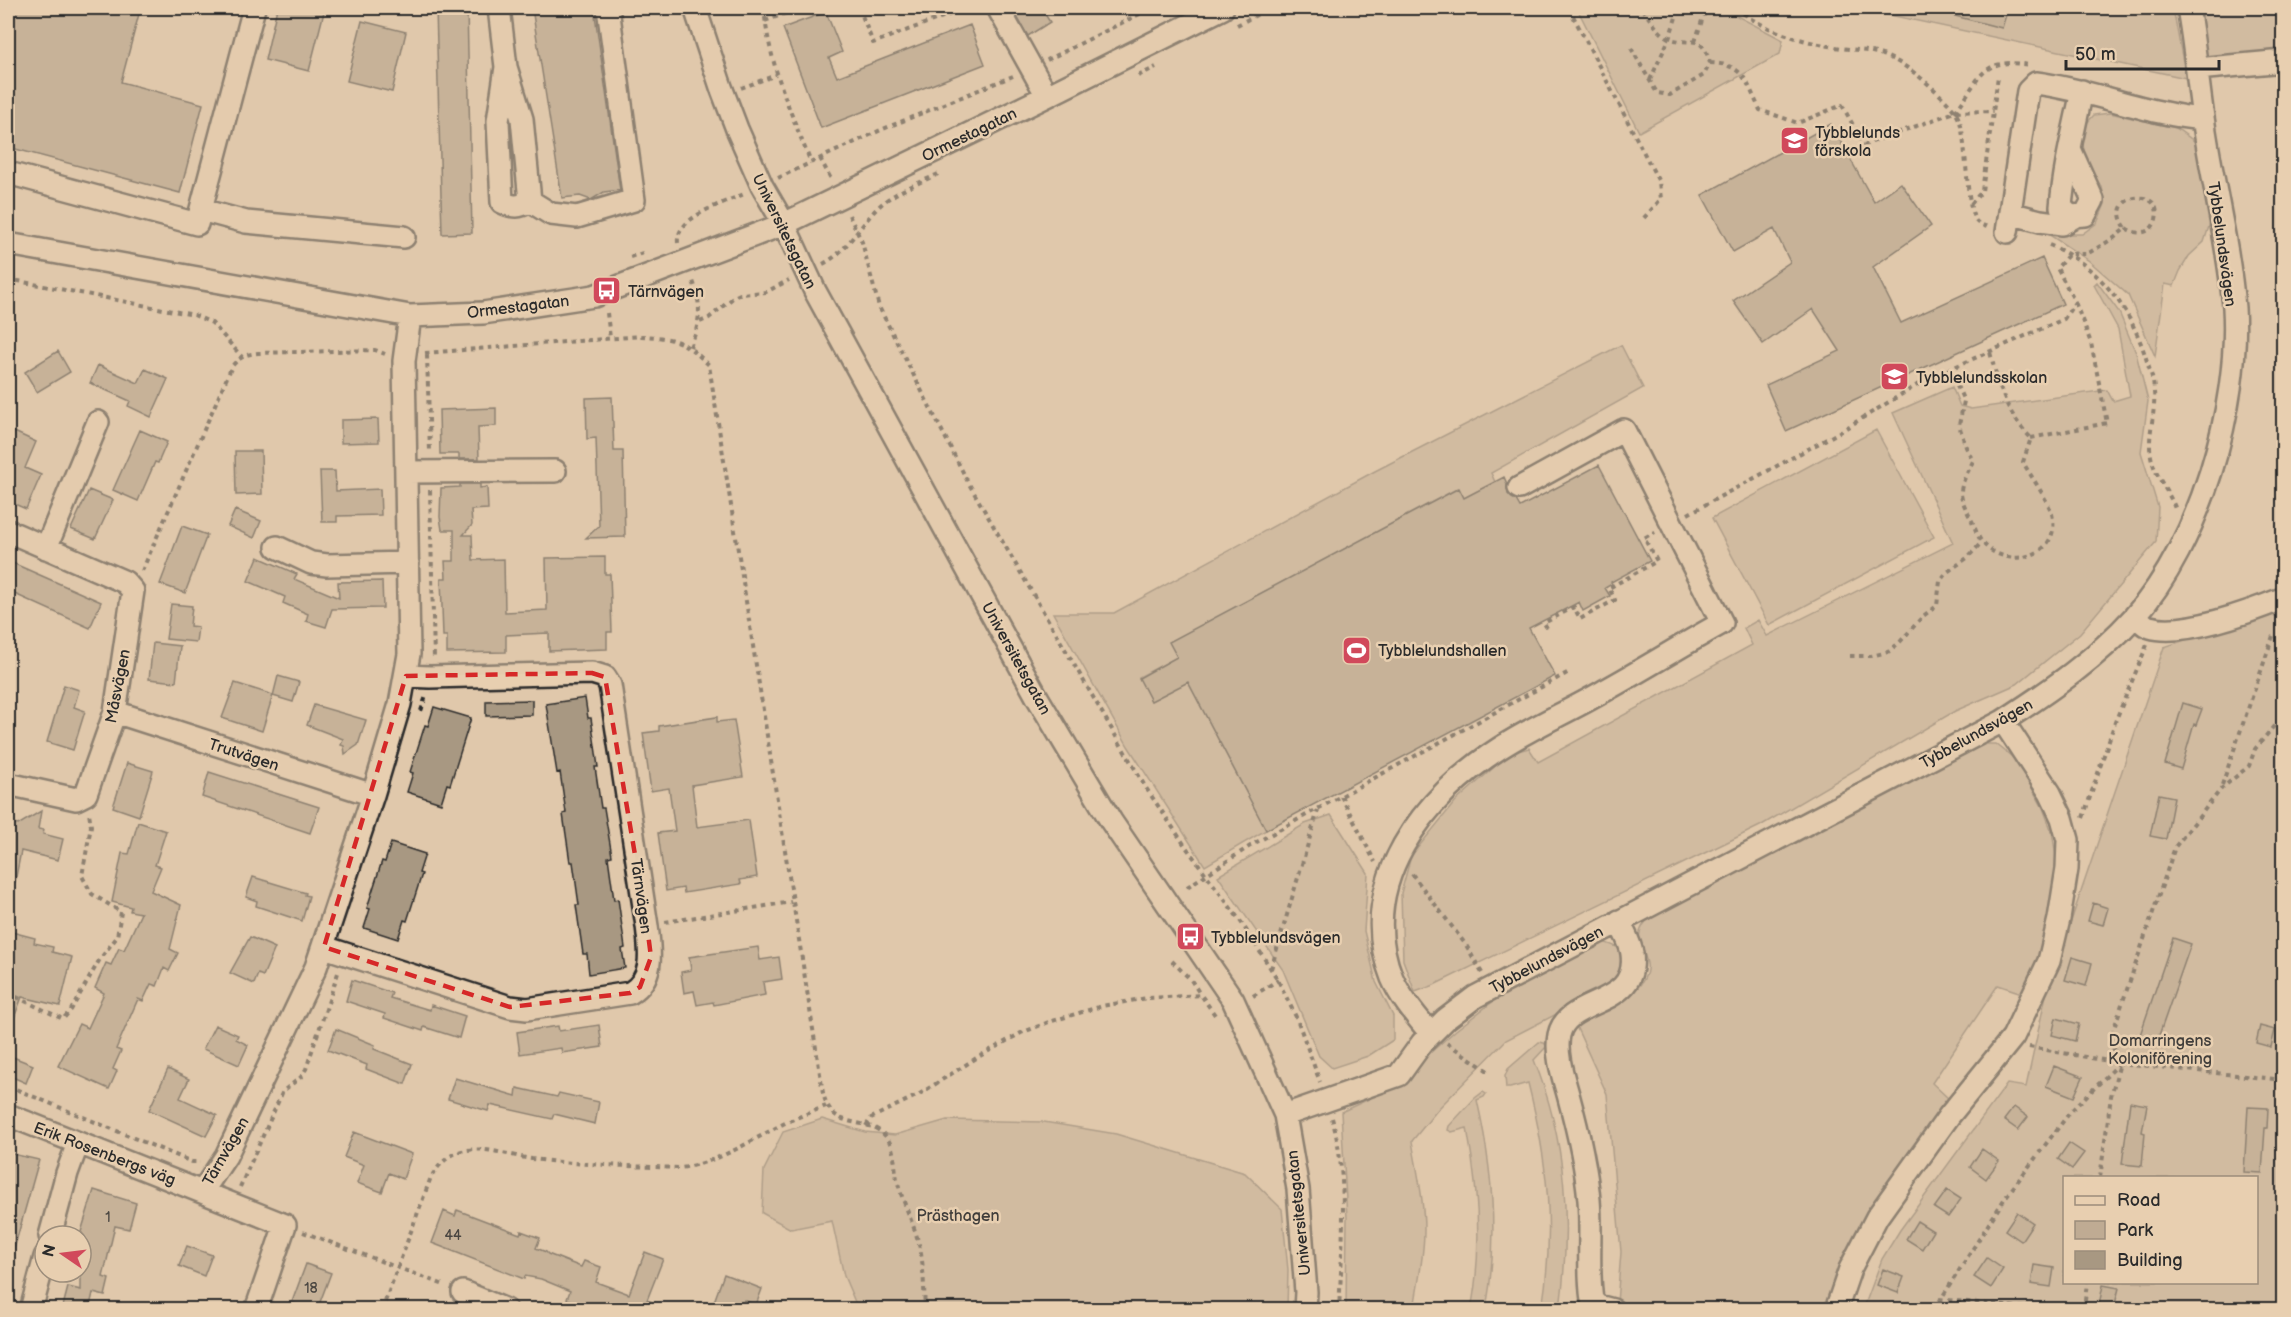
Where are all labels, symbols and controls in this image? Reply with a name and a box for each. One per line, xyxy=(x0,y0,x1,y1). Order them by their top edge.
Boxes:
scale bar xyxy=(2066,33,2219,71)
text: 50 m xyxy=(2075,44,2116,65)
street label: Ormestagatan xyxy=(919,104,1020,166)
place label: Tybblelunds förskola xyxy=(1815,124,1900,161)
school or university icon: Tybblelunds förskola xyxy=(1778,125,1810,157)
street label: Universitetsgatan xyxy=(748,171,820,292)
street label: Tybbelundsvägen xyxy=(2203,181,2240,308)
bus stop icon: Tärnvägen xyxy=(591,275,623,307)
place label: Tärnvägen xyxy=(628,283,704,302)
street label: Ormestagatan xyxy=(466,292,570,323)
school or university icon: Tybblelundsskolan xyxy=(1879,361,1911,393)
place label: Tybblelundsskolan xyxy=(1916,369,2047,388)
street label: Universitetsgatan xyxy=(977,599,1054,718)
sports icon: Tybblelundshallen xyxy=(1341,634,1373,666)
place label: Tybblelundshallen xyxy=(1378,642,1507,661)
street label: Måsvägen xyxy=(102,648,135,725)
street label: Tybbelundsvägen xyxy=(1917,695,2036,773)
street label: Trutvägen xyxy=(206,735,281,776)
street label: Tärnvägen xyxy=(626,857,655,935)
bus stop icon: Tybblelundsvägen xyxy=(1174,921,1206,953)
street label: Tybbelundsvägen xyxy=(1487,922,1607,998)
place label: Tybblelundsvägen xyxy=(1211,929,1340,948)
park label: Domarringens Koloniförening xyxy=(2108,1032,2212,1069)
street label: Tärnvägen xyxy=(199,1114,254,1189)
street label: Erik Rosenbergs väg xyxy=(31,1119,178,1190)
street label: Universitetsgatan xyxy=(1283,1149,1316,1276)
legend xyxy=(2063,1176,2258,1284)
text: Road xyxy=(2117,1190,2161,1211)
park label: Prästhagen xyxy=(916,1207,1000,1226)
house number: 1 xyxy=(105,1209,111,1226)
text: Park xyxy=(2117,1220,2153,1241)
north arrow xyxy=(33,1224,93,1284)
house number: 44 xyxy=(444,1227,462,1244)
text: N xyxy=(39,1243,61,1259)
text: Building xyxy=(2117,1250,2183,1271)
house number: 18 xyxy=(304,1280,318,1297)

